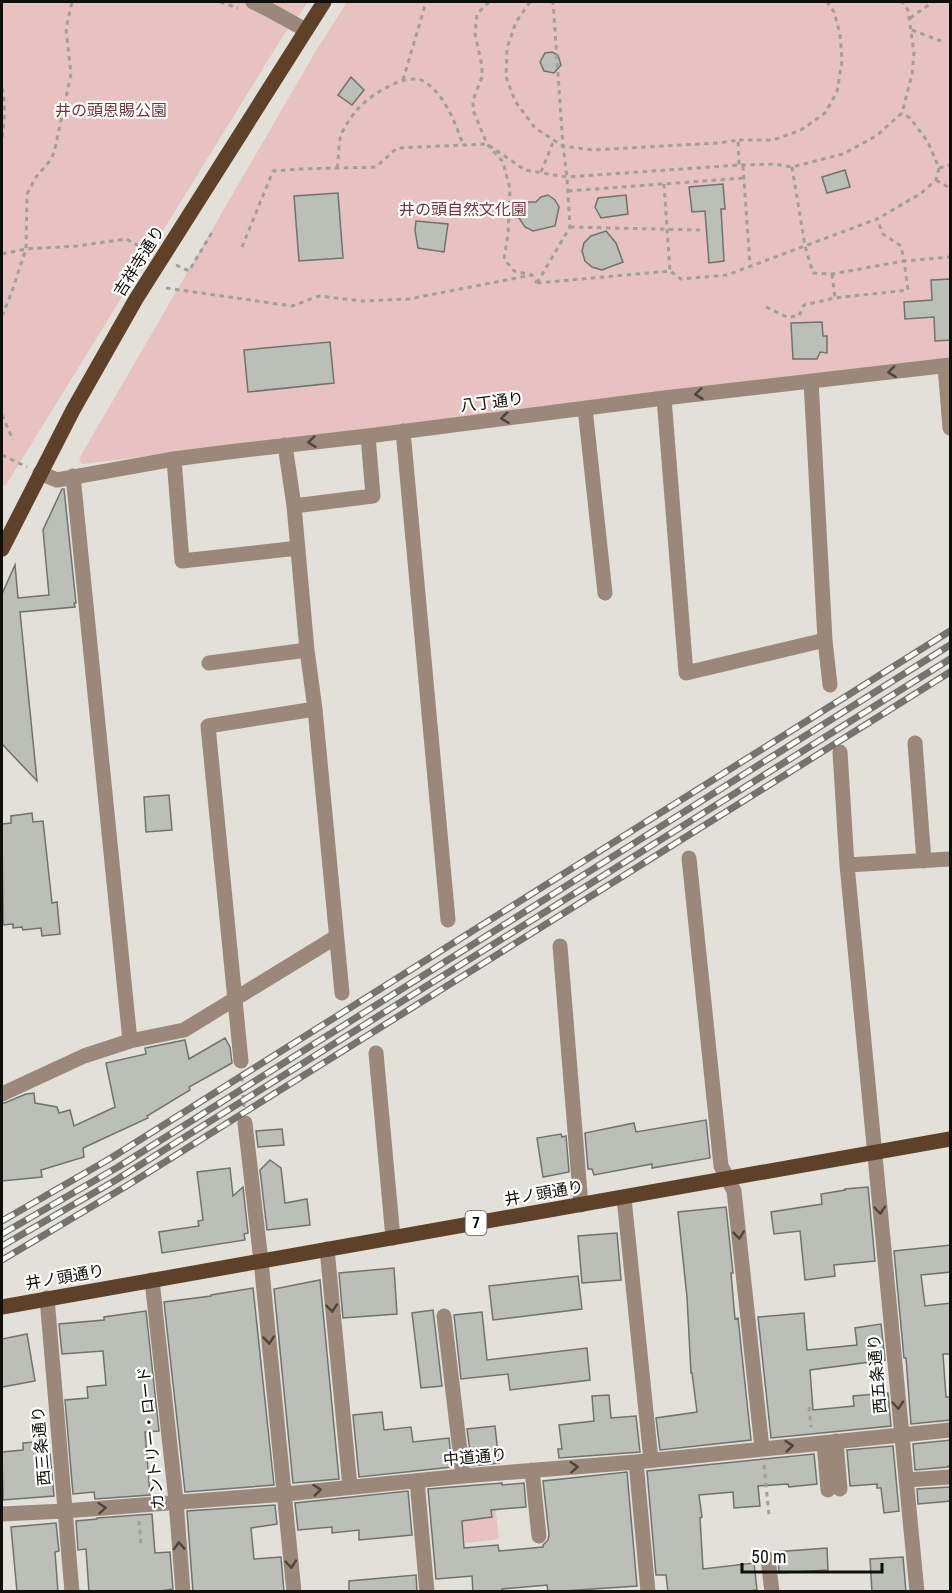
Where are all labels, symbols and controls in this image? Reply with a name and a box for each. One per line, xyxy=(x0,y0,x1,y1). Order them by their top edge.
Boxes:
park label: 井の頭恩賜公園 xyxy=(55,101,167,120)
park label: 井の頭自然文化園 xyxy=(399,200,527,219)
street label: 吉祥寺通り xyxy=(110,222,168,300)
one-way arrow xyxy=(888,365,897,377)
one-way arrow xyxy=(694,387,703,400)
street label: 八丁通り xyxy=(459,389,525,415)
one-way arrow xyxy=(501,412,510,424)
one-way arrow xyxy=(307,435,316,448)
street label: 井ノ頭通り xyxy=(503,1177,585,1209)
one-way arrow xyxy=(873,1206,886,1215)
road number: 7 xyxy=(466,1211,486,1235)
one-way arrow xyxy=(732,1231,745,1240)
street label: 井ノ頭通り xyxy=(24,1261,106,1293)
one-way arrow xyxy=(325,1303,338,1312)
street label: 西五条通り xyxy=(864,1333,890,1415)
one-way arrow xyxy=(262,1336,275,1345)
street label: カントリー・ロード xyxy=(134,1365,168,1511)
one-way arrow xyxy=(891,1400,904,1409)
street label: 西三条通り xyxy=(28,1405,54,1487)
one-way arrow xyxy=(784,1440,793,1453)
street label: 中道通り xyxy=(442,1445,508,1469)
one-way arrow xyxy=(569,1461,579,1474)
one-way arrow xyxy=(313,1485,322,1497)
one-way arrow xyxy=(97,1502,106,1515)
scale bar xyxy=(742,1536,882,1574)
one-way arrow xyxy=(173,1542,186,1551)
text: 50 m xyxy=(751,1546,786,1567)
one-way arrow xyxy=(284,1559,297,1568)

